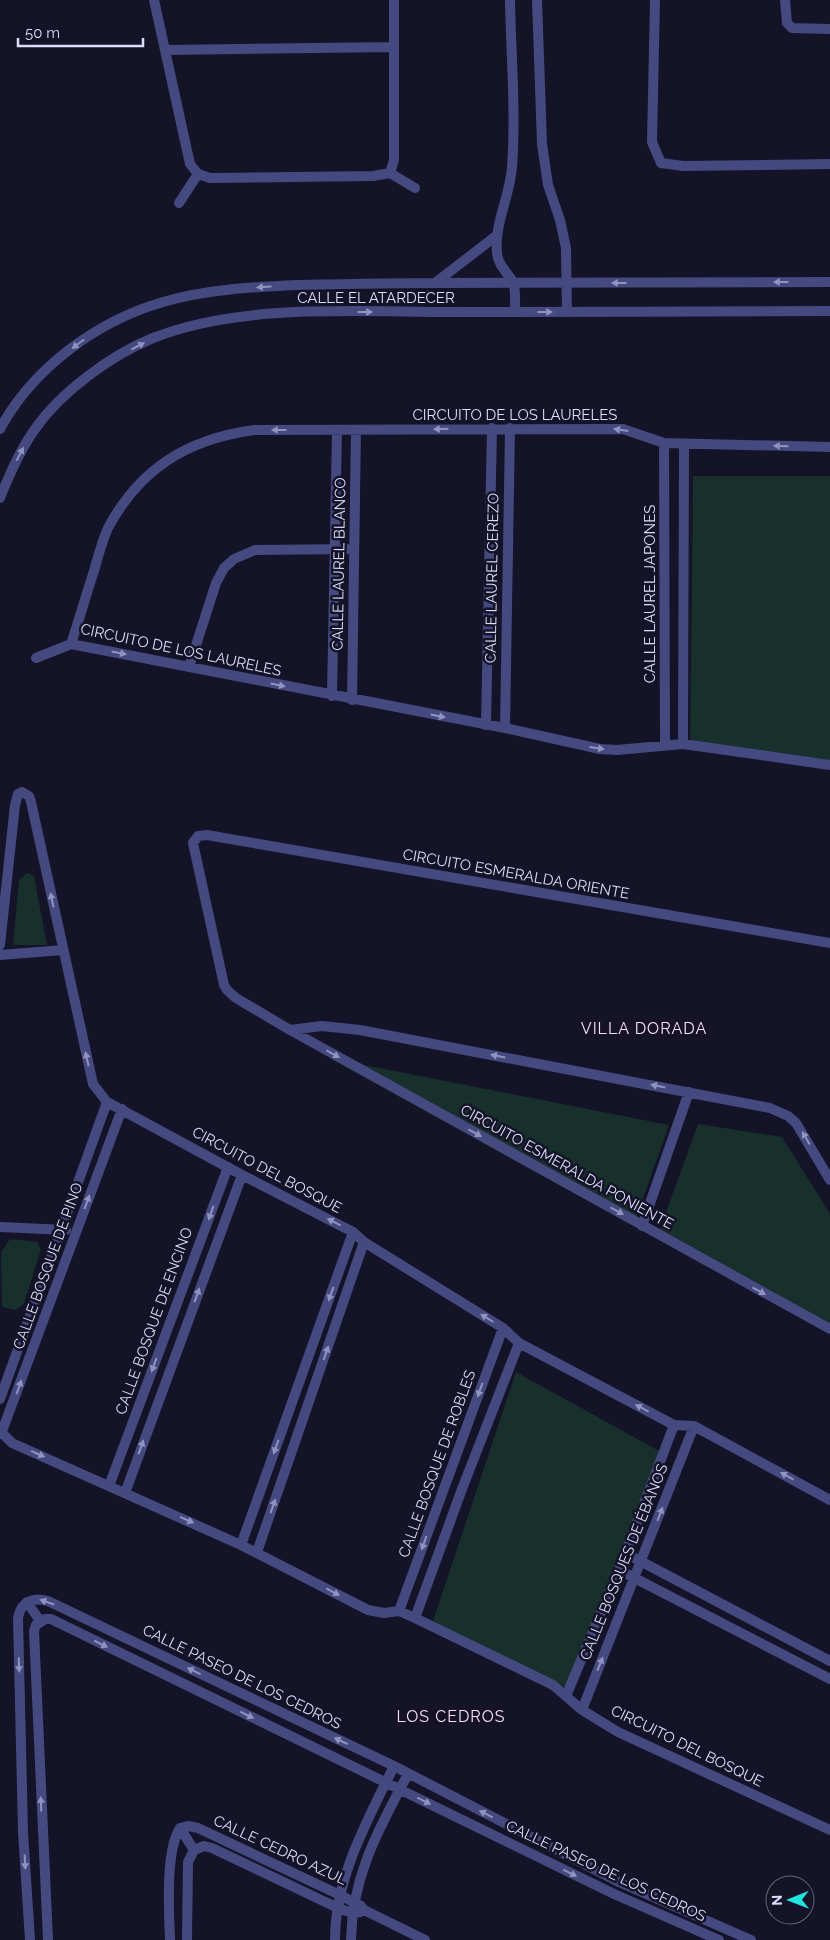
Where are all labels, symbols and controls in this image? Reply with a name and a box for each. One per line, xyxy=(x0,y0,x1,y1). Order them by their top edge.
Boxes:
scale bar xyxy=(18,15,142,47)
text: 50 m xyxy=(25,24,60,42)
one-way arrow xyxy=(773,278,789,286)
one-way arrow xyxy=(611,279,627,287)
one-way arrow xyxy=(256,283,272,291)
street label: CALLE EL ATARDECER xyxy=(297,289,455,307)
one-way arrow xyxy=(358,308,374,316)
one-way arrow xyxy=(538,308,554,316)
one-way arrow xyxy=(72,338,85,349)
one-way arrow xyxy=(131,342,145,350)
street label: CIRCUITO DE LOS LAURELES xyxy=(413,406,617,424)
one-way arrow xyxy=(433,425,449,433)
one-way arrow xyxy=(270,426,286,434)
one-way arrow xyxy=(612,426,628,434)
one-way arrow xyxy=(773,442,789,450)
one-way arrow xyxy=(16,447,25,461)
street label: CALLE LAUREL BLANCO xyxy=(328,477,350,651)
street label: CALLE LAUREL CEREZO xyxy=(482,493,502,663)
street label: CALLE LAUREL JAPONES xyxy=(641,505,659,683)
street label: CIRCUITO DE LOS LAURELES xyxy=(79,620,283,680)
one-way arrow xyxy=(111,650,127,658)
one-way arrow xyxy=(271,681,286,689)
one-way arrow xyxy=(430,712,446,720)
one-way arrow xyxy=(589,744,605,752)
street label: CIRCUITO ESMERALDA ORIENTE xyxy=(401,845,631,903)
one-way arrow xyxy=(48,892,56,908)
district label: VILLA DORADA xyxy=(581,1019,707,1038)
one-way arrow xyxy=(325,1050,340,1058)
one-way arrow xyxy=(83,1051,91,1066)
one-way arrow xyxy=(490,1051,506,1059)
one-way arrow xyxy=(650,1081,666,1089)
street label: CIRCUITO ESMERALDA PONIENTE xyxy=(457,1101,677,1233)
street label: CIRCUITO DEL BOSQUE xyxy=(189,1123,345,1217)
one-way arrow xyxy=(467,1129,482,1137)
one-way arrow xyxy=(801,1132,810,1145)
street label: CALLE BOSQUE DE PINO xyxy=(9,1180,87,1352)
one-way arrow xyxy=(83,1194,91,1209)
one-way arrow xyxy=(207,1206,215,1221)
one-way arrow xyxy=(610,1207,624,1216)
one-way arrow xyxy=(327,1218,342,1226)
street label: CALLE BOSQUE DE ENCINO xyxy=(112,1225,196,1417)
one-way arrow xyxy=(752,1286,766,1295)
one-way arrow xyxy=(194,1287,202,1302)
one-way arrow xyxy=(327,1287,334,1302)
one-way arrow xyxy=(480,1313,493,1322)
one-way arrow xyxy=(323,1345,330,1360)
one-way arrow xyxy=(150,1358,158,1373)
street label: CALLE BOSQUE DE ROBLES xyxy=(395,1368,479,1560)
one-way arrow xyxy=(15,1379,23,1394)
one-way arrow xyxy=(476,1383,484,1398)
one-way arrow xyxy=(635,1404,649,1412)
one-way arrow xyxy=(137,1439,145,1454)
one-way arrow xyxy=(272,1440,280,1455)
one-way arrow xyxy=(31,1451,45,1459)
street label: CALLE BOSQUES DE ÉBANOS xyxy=(576,1461,672,1663)
one-way arrow xyxy=(781,1472,794,1481)
one-way arrow xyxy=(270,1499,277,1514)
one-way arrow xyxy=(657,1506,664,1521)
one-way arrow xyxy=(180,1517,194,1525)
one-way arrow xyxy=(420,1535,427,1550)
one-way arrow xyxy=(325,1588,340,1596)
one-way arrow xyxy=(40,1597,55,1605)
street label: CALLE PASEO DE LOS CEDROS xyxy=(140,1621,344,1733)
one-way arrow xyxy=(93,1640,108,1648)
one-way arrow xyxy=(15,1657,23,1673)
one-way arrow xyxy=(597,1657,604,1672)
one-way arrow xyxy=(187,1667,201,1675)
street label: CIRCUITO DEL BOSQUE xyxy=(608,1701,766,1791)
district label: LOS CEDROS xyxy=(396,1707,506,1726)
one-way arrow xyxy=(240,1711,254,1719)
one-way arrow xyxy=(334,1737,348,1745)
one-way arrow xyxy=(37,1796,45,1812)
one-way arrow xyxy=(417,1797,431,1805)
one-way arrow xyxy=(479,1810,493,1818)
street label: CALLE CEDRO AZUL xyxy=(211,1811,350,1889)
street label: CALLE PASEO DE LOS CEDROS xyxy=(503,1817,709,1925)
one-way arrow xyxy=(22,1854,30,1870)
one-way arrow xyxy=(563,1869,577,1877)
north arrow xyxy=(765,1875,815,1925)
text: N xyxy=(769,1895,785,1906)

